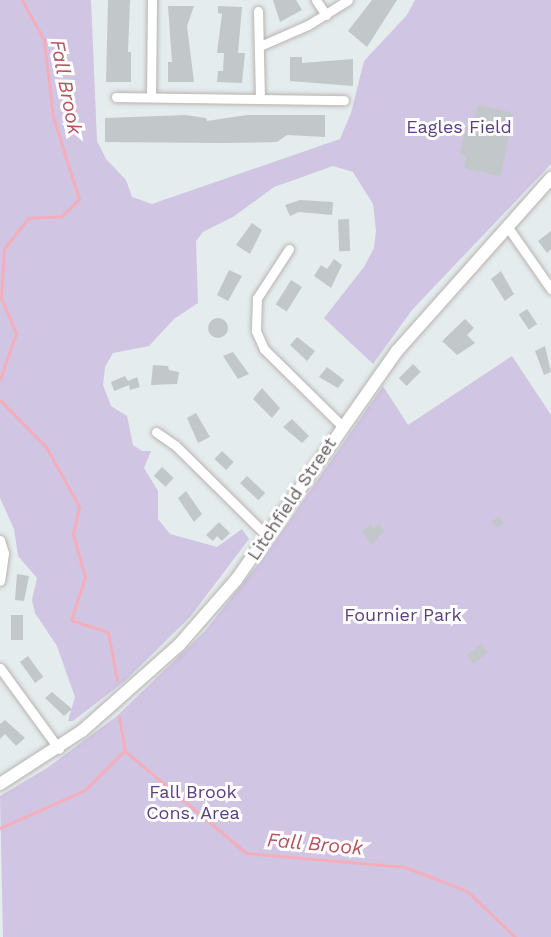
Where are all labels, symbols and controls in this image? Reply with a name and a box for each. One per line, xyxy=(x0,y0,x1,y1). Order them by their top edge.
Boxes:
water label: Fall Brook xyxy=(45,37,87,137)
park label: Eagles Field xyxy=(406,116,512,138)
street label: Litchfield Street xyxy=(243,433,341,565)
park label: Fournier Park xyxy=(344,604,462,626)
park label: Fall Brook Cons. Area xyxy=(146,782,240,824)
water label: Fall Brook xyxy=(266,828,364,860)

